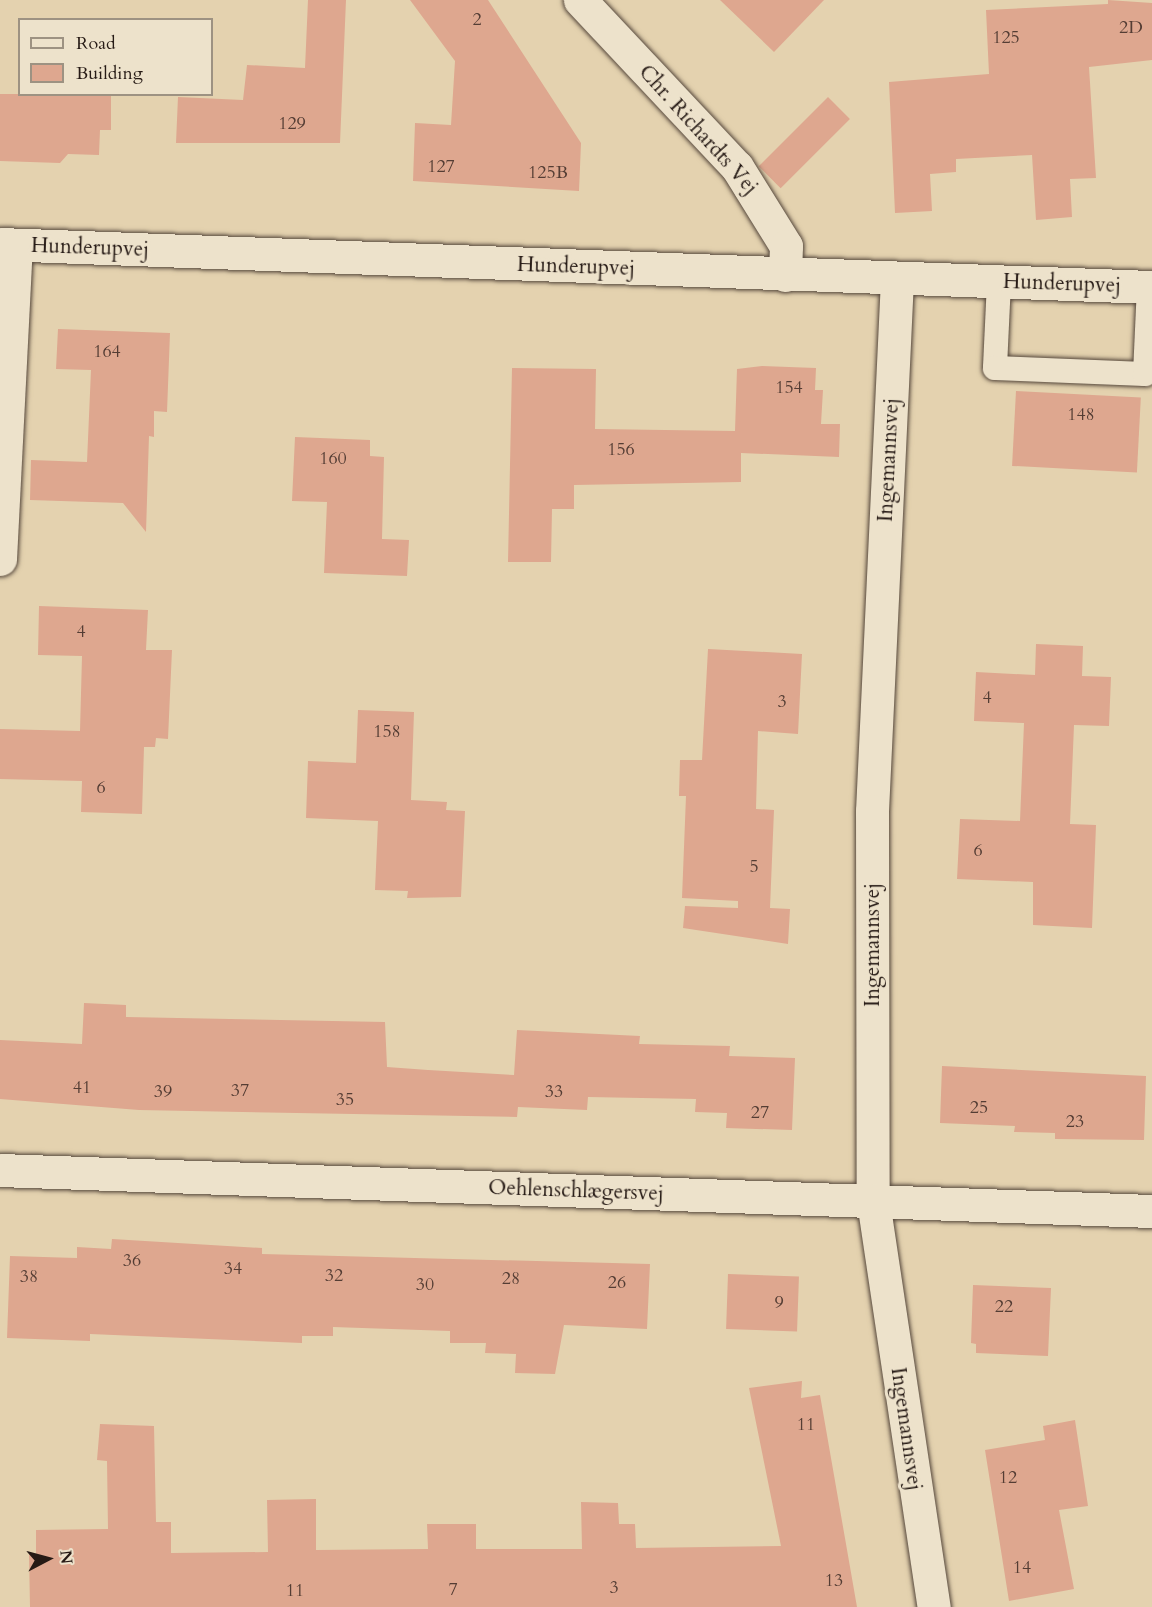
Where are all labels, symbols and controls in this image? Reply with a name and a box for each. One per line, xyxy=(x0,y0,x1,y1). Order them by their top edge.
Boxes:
house number: 2 xyxy=(472,9,482,31)
house number: 2D xyxy=(1119,17,1143,39)
legend xyxy=(18,18,213,96)
house number: 125 xyxy=(992,27,1020,49)
text: Road xyxy=(76,31,116,56)
street label: Chr. Richardts Vej xyxy=(633,60,763,200)
text: Building xyxy=(76,61,143,86)
house number: 129 xyxy=(278,113,306,135)
house number: 127 xyxy=(427,156,455,178)
house number: 125B xyxy=(528,162,568,184)
street label: Hunderupvej xyxy=(31,233,149,263)
street label: Hunderupvej xyxy=(517,252,635,282)
street label: Hunderupvej xyxy=(1003,269,1121,299)
house number: 164 xyxy=(93,341,121,363)
house number: 154 xyxy=(775,377,803,399)
street label: Ingemannsvej xyxy=(873,397,905,523)
house number: 148 xyxy=(1067,404,1095,426)
house number: 156 xyxy=(607,439,635,461)
house number: 160 xyxy=(319,448,347,470)
house number: 4 xyxy=(76,621,86,643)
house number: 4 xyxy=(982,687,992,709)
house number: 3 xyxy=(777,691,787,713)
house number: 158 xyxy=(373,721,401,743)
house number: 6 xyxy=(96,777,106,799)
house number: 6 xyxy=(973,840,983,862)
house number: 5 xyxy=(749,856,759,878)
street label: Ingemannsvej xyxy=(860,883,886,1007)
house number: 41 xyxy=(73,1077,91,1099)
house number: 37 xyxy=(231,1080,249,1102)
house number: 39 xyxy=(154,1081,172,1103)
house number: 33 xyxy=(545,1081,563,1103)
house number: 35 xyxy=(336,1089,354,1111)
house number: 25 xyxy=(970,1097,988,1119)
house number: 27 xyxy=(751,1102,769,1124)
house number: 23 xyxy=(1066,1111,1084,1133)
street label: Oehlenschlægersvej xyxy=(488,1175,664,1207)
house number: 36 xyxy=(123,1250,141,1272)
house number: 34 xyxy=(224,1258,242,1280)
house number: 32 xyxy=(325,1265,343,1287)
house number: 38 xyxy=(20,1266,38,1288)
house number: 28 xyxy=(502,1268,520,1290)
house number: 26 xyxy=(608,1272,626,1294)
house number: 30 xyxy=(416,1274,434,1296)
house number: 9 xyxy=(774,1292,784,1314)
house number: 22 xyxy=(995,1296,1013,1318)
street label: Ingemannsvej xyxy=(885,1366,927,1492)
house number: 11 xyxy=(797,1414,815,1436)
house number: 12 xyxy=(999,1467,1017,1489)
north arrow xyxy=(18,1529,78,1589)
text: N xyxy=(54,1549,78,1565)
house number: 14 xyxy=(1013,1557,1031,1579)
house number: 13 xyxy=(825,1570,843,1592)
house number: 3 xyxy=(609,1577,619,1599)
house number: 7 xyxy=(448,1579,458,1601)
house number: 11 xyxy=(286,1580,304,1602)

